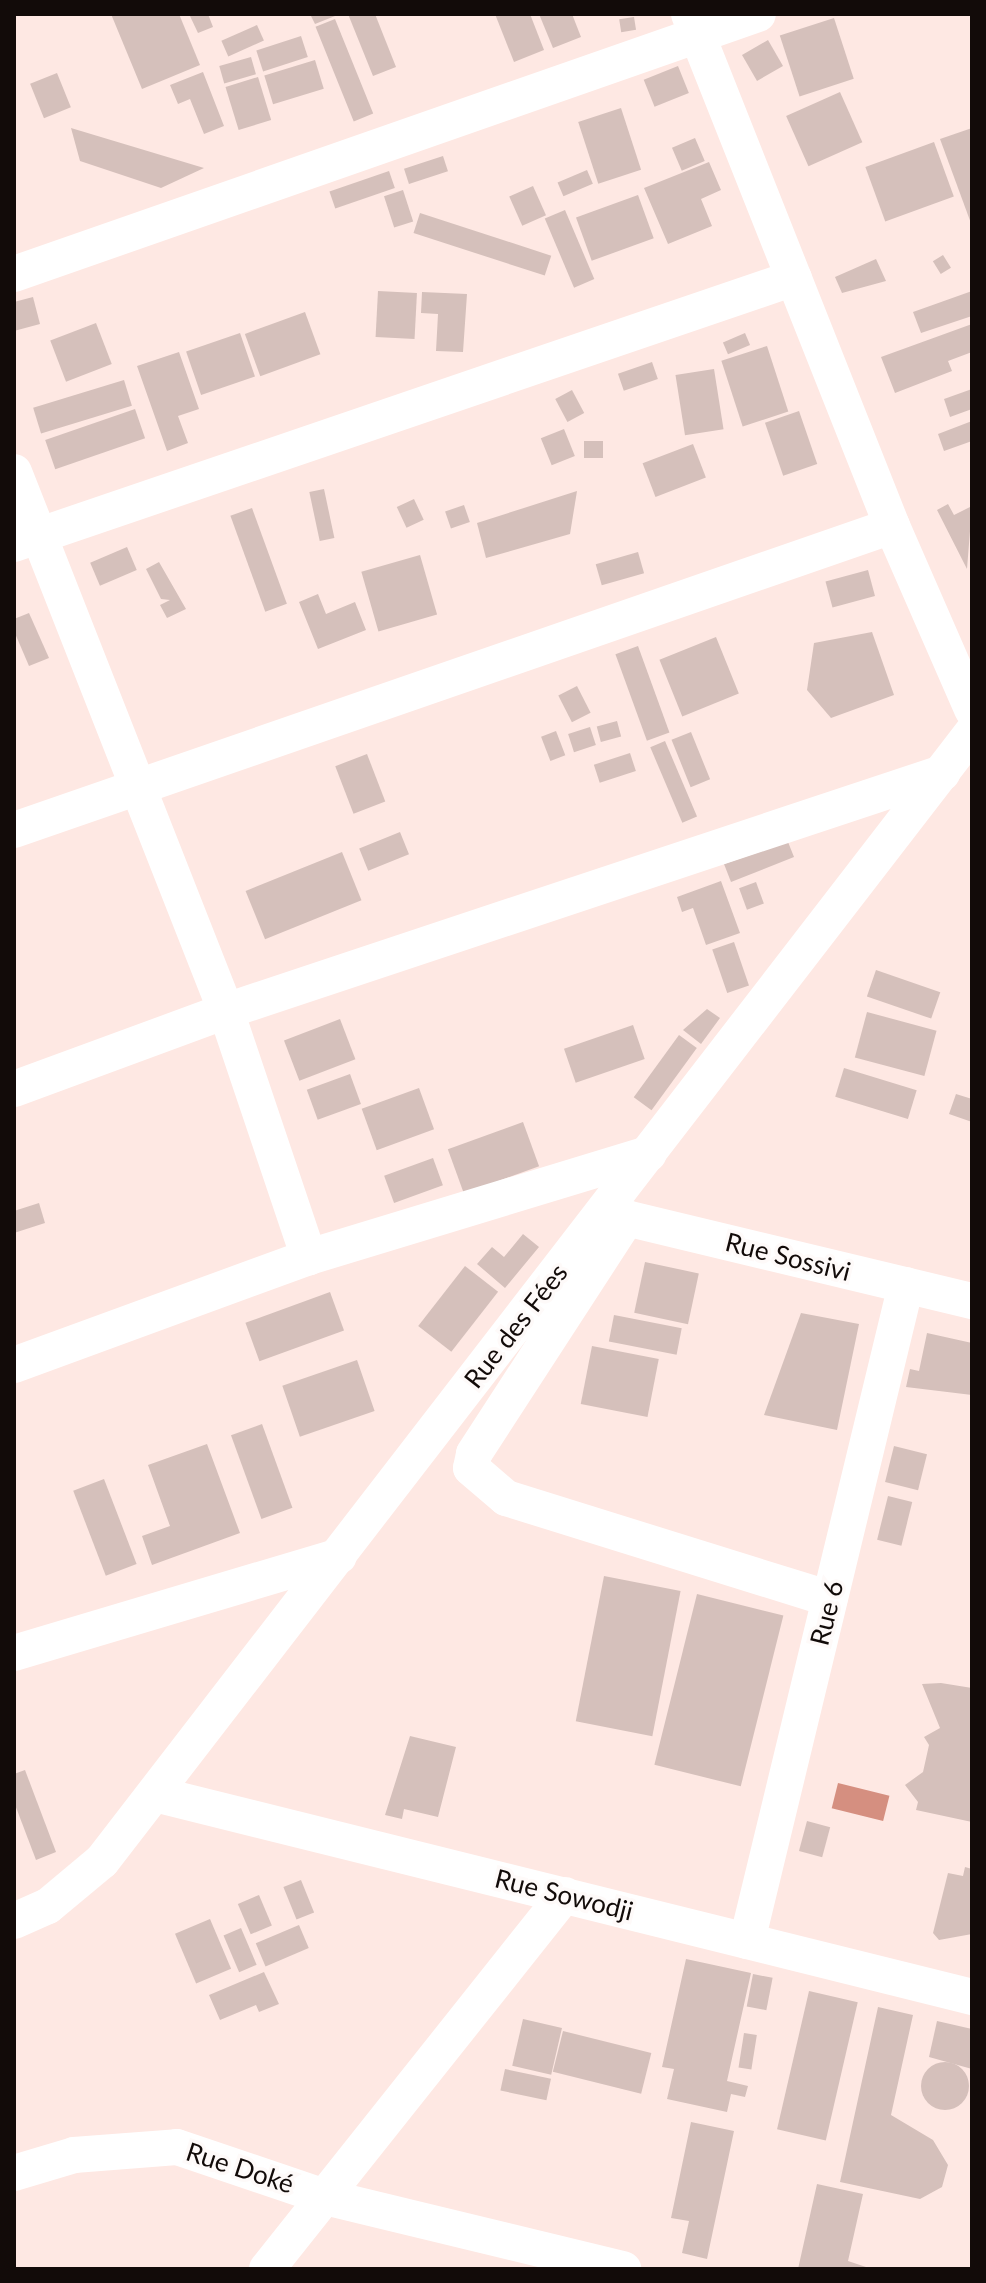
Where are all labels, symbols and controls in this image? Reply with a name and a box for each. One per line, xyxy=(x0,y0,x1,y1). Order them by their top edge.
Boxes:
street label: Rue Sossivi xyxy=(722,1226,854,1288)
street label: Rue des Fées xyxy=(458,1258,574,1394)
street label: Rue 6 xyxy=(804,1577,850,1649)
street label: Rue Sowodji xyxy=(492,1863,636,1927)
street label: Rue Doké xyxy=(182,2136,298,2200)

